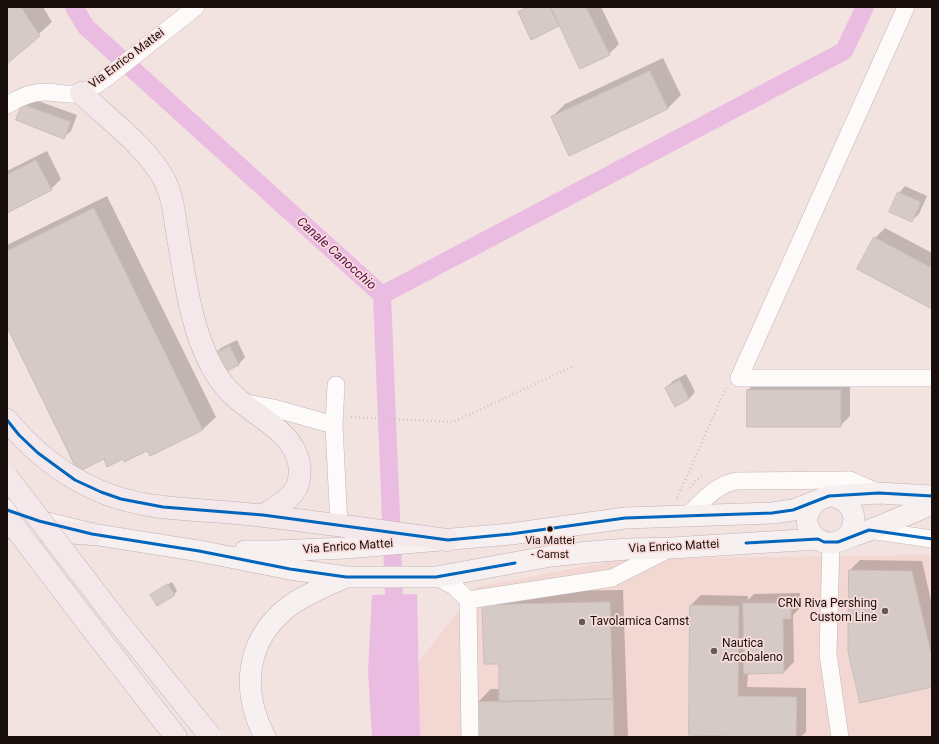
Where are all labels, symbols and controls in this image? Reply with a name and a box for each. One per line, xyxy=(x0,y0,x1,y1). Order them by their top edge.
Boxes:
street label: Via Enrico Mattei xyxy=(86,26,168,92)
water label: Canale Canocchio xyxy=(293,214,379,294)
marker: Via Mattei - Camst xyxy=(545,524,555,534)
place label: Via Mattei - Camst xyxy=(525,534,575,560)
street label: Via Enrico Mattei xyxy=(302,537,394,557)
street label: Via Enrico Mattei xyxy=(628,537,720,557)
place label: CRN Riva Pershing Custom Line xyxy=(778,597,877,625)
marker: CRN Riva Pershing Custom Line xyxy=(880,606,890,616)
place label: Tavolamica Camst xyxy=(590,615,689,629)
marker: Tavolamica Camst xyxy=(577,617,587,627)
place label: Nautica Arcobaleno xyxy=(722,637,783,665)
marker: Nautica Arcobaleno xyxy=(709,646,719,656)

